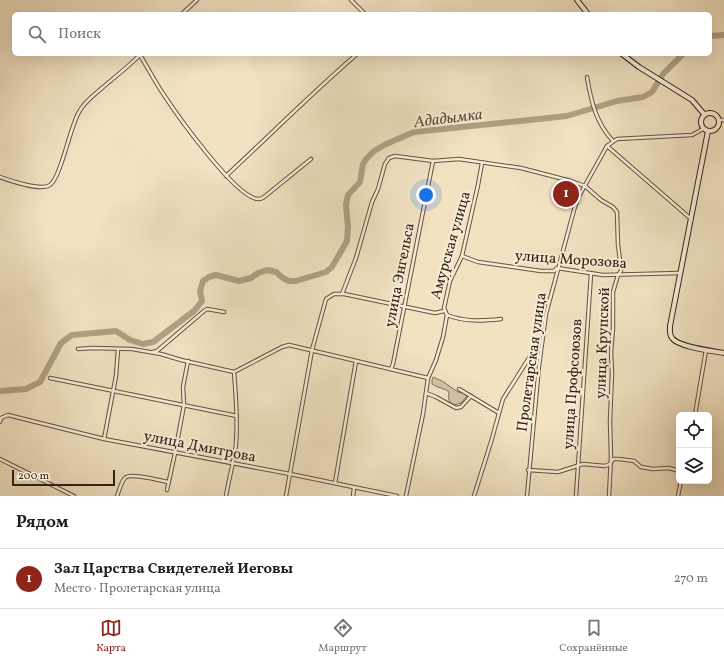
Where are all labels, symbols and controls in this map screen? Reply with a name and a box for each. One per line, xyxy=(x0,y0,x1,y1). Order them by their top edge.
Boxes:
search box xyxy=(12,12,712,56)
icon: search xyxy=(26,23,48,45)
text: Поиск xyxy=(58,24,101,45)
water label: Ададымка xyxy=(412,104,484,134)
pin: 1 xyxy=(553,179,579,209)
your location xyxy=(416,185,436,205)
street label: Амурская улица xyxy=(426,189,477,302)
street label: улица Энгельса xyxy=(380,221,421,329)
street label: улица Морозова xyxy=(514,246,628,275)
street label: улица Крупской xyxy=(591,287,616,399)
street label: Пролетарская улица xyxy=(512,291,553,433)
street label: улица Профсоюзов xyxy=(558,318,589,450)
map controls xyxy=(676,412,712,484)
button: locate xyxy=(676,412,712,448)
street label: улица Дмитрова xyxy=(142,426,258,469)
button: layers xyxy=(676,448,712,484)
scale bar xyxy=(12,468,115,487)
text: 200 m xyxy=(18,469,49,484)
text: Рядом xyxy=(16,511,69,534)
text: Зал Царства Свидетелей Иеговы xyxy=(54,559,293,580)
text: 1 xyxy=(26,570,32,588)
text: 270 m xyxy=(674,570,708,588)
text: Место · Пролетарская улица xyxy=(54,580,221,598)
tab: Карта xyxy=(96,617,126,656)
tab: Маршрут xyxy=(318,617,367,656)
tab: Сохранённые xyxy=(559,617,628,656)

